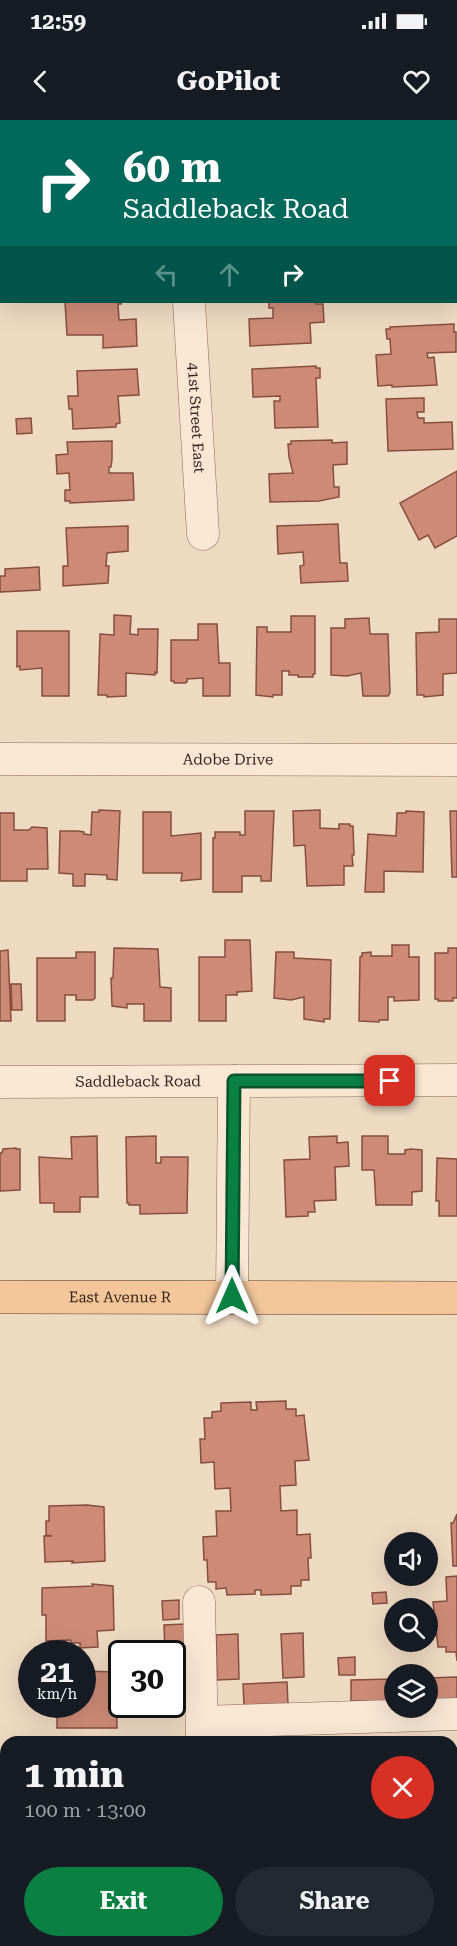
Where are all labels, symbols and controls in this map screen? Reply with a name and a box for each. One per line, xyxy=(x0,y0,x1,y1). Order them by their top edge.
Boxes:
text: 12:59 xyxy=(30,9,86,34)
icon: back xyxy=(24,65,57,98)
text: GoPilot xyxy=(177,65,280,97)
icon: heart xyxy=(400,65,433,98)
text: 60 m xyxy=(123,143,221,192)
icon: right xyxy=(24,144,102,222)
text: Saddleback Road xyxy=(123,193,349,225)
icon: left xyxy=(150,258,183,291)
icon: ahead xyxy=(213,258,246,291)
icon: right xyxy=(276,258,309,291)
street label: 41st Street East xyxy=(184,362,208,474)
street label: Adobe Drive xyxy=(183,750,273,769)
pin xyxy=(364,1055,415,1106)
icon: arrive xyxy=(373,1064,406,1097)
street label: Saddleback Road xyxy=(75,1072,201,1091)
position arrow xyxy=(200,1264,264,1328)
street label: East Avenue R xyxy=(69,1288,172,1306)
map controls xyxy=(384,1532,438,1718)
button: sound xyxy=(384,1532,438,1586)
button: search xyxy=(384,1598,438,1652)
speed limit sign: 30 xyxy=(108,1640,186,1718)
text: 21 xyxy=(40,1654,74,1689)
button: layers xyxy=(384,1664,438,1718)
text: km/h xyxy=(37,1685,77,1703)
text: 1 min xyxy=(24,1754,124,1796)
button: close xyxy=(371,1756,434,1819)
text: 100 m · 13:00 xyxy=(24,1798,146,1822)
button: Exit xyxy=(24,1867,223,1936)
button: Share xyxy=(235,1867,434,1936)

